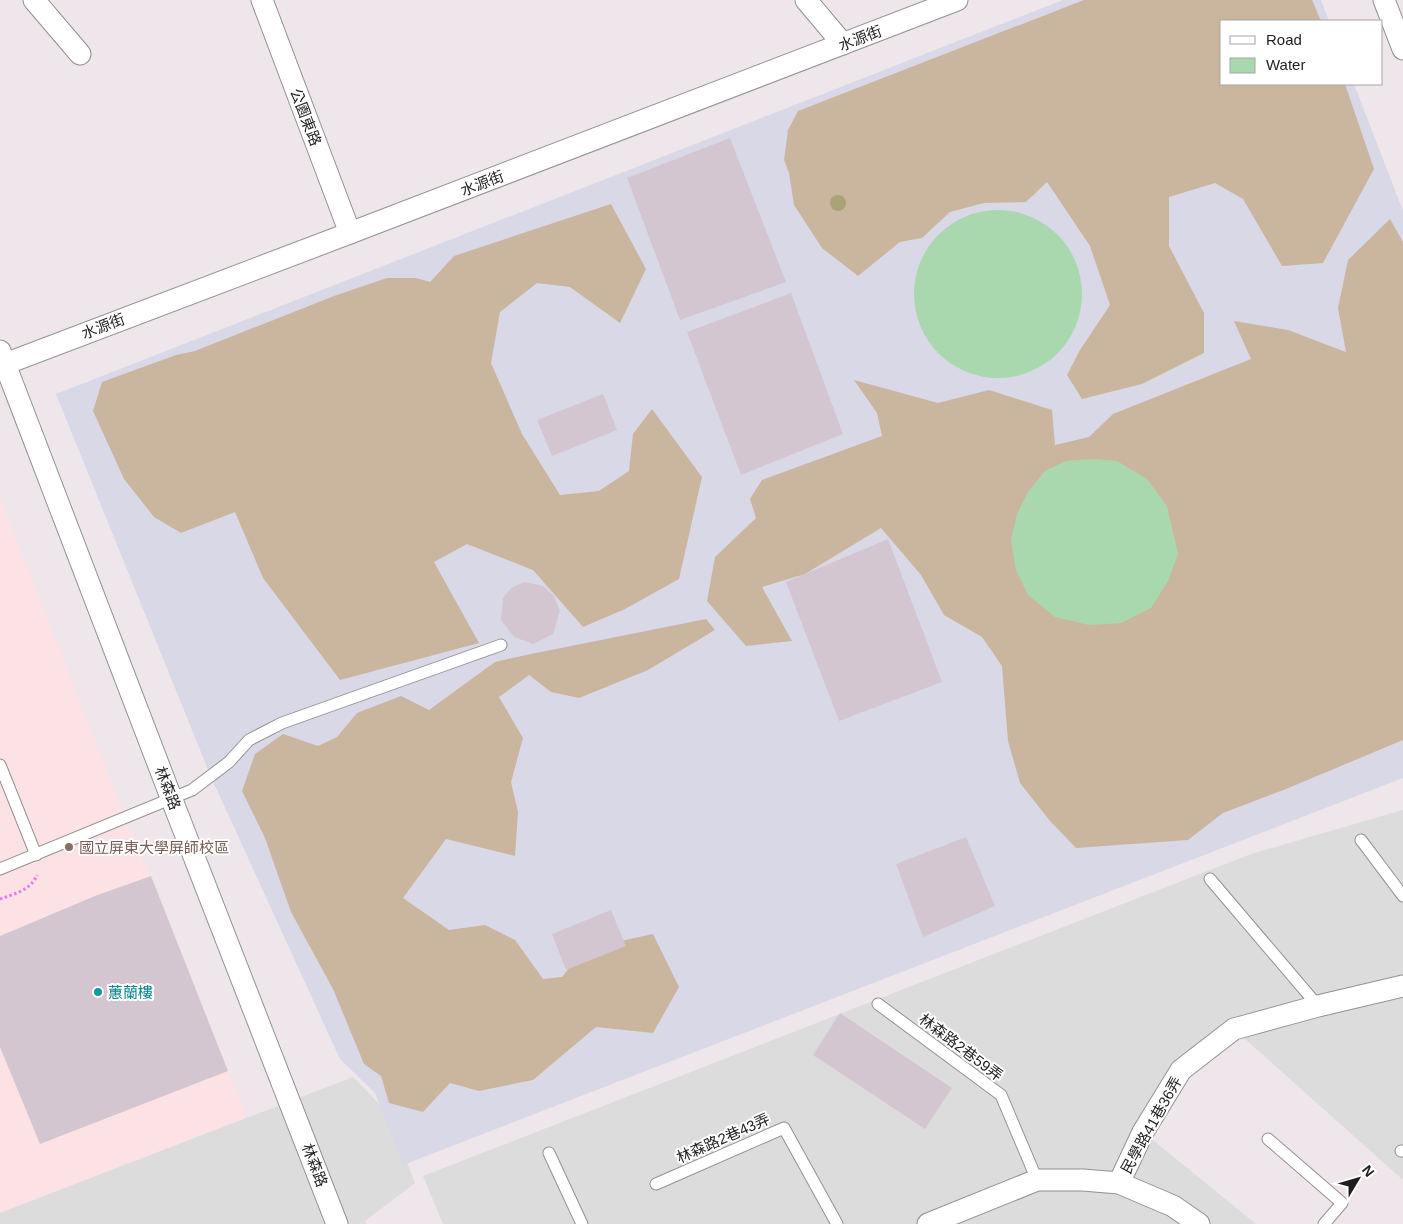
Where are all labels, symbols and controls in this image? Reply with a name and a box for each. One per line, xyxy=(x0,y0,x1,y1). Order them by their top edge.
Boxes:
legend xyxy=(1220,20,1383,85)
street label: 水源街 xyxy=(836,22,884,54)
text: Road xyxy=(1266,31,1302,48)
text: Water xyxy=(1266,56,1305,73)
street label: 公園東路 xyxy=(287,86,325,148)
street label: 水源街 xyxy=(458,167,506,199)
street label: 水源街 xyxy=(79,310,127,342)
street label: 林森路 xyxy=(152,764,184,812)
place label: 國立屏東大學屏師校區 xyxy=(79,839,229,856)
marker: 國立屏東大學屏師校區 xyxy=(63,841,75,853)
place label: 蕙蘭樓 xyxy=(108,984,153,1001)
marker: 蕙蘭樓 xyxy=(92,986,104,998)
street label: 林森路2巷59弄 xyxy=(916,1010,1006,1084)
street label: 民學路41巷36弄 xyxy=(1117,1073,1185,1177)
street label: 林森路2巷43弄 xyxy=(674,1110,772,1166)
street label: 林森路 xyxy=(299,1141,331,1189)
north arrow xyxy=(1333,1154,1383,1204)
text: N xyxy=(1359,1162,1378,1180)

